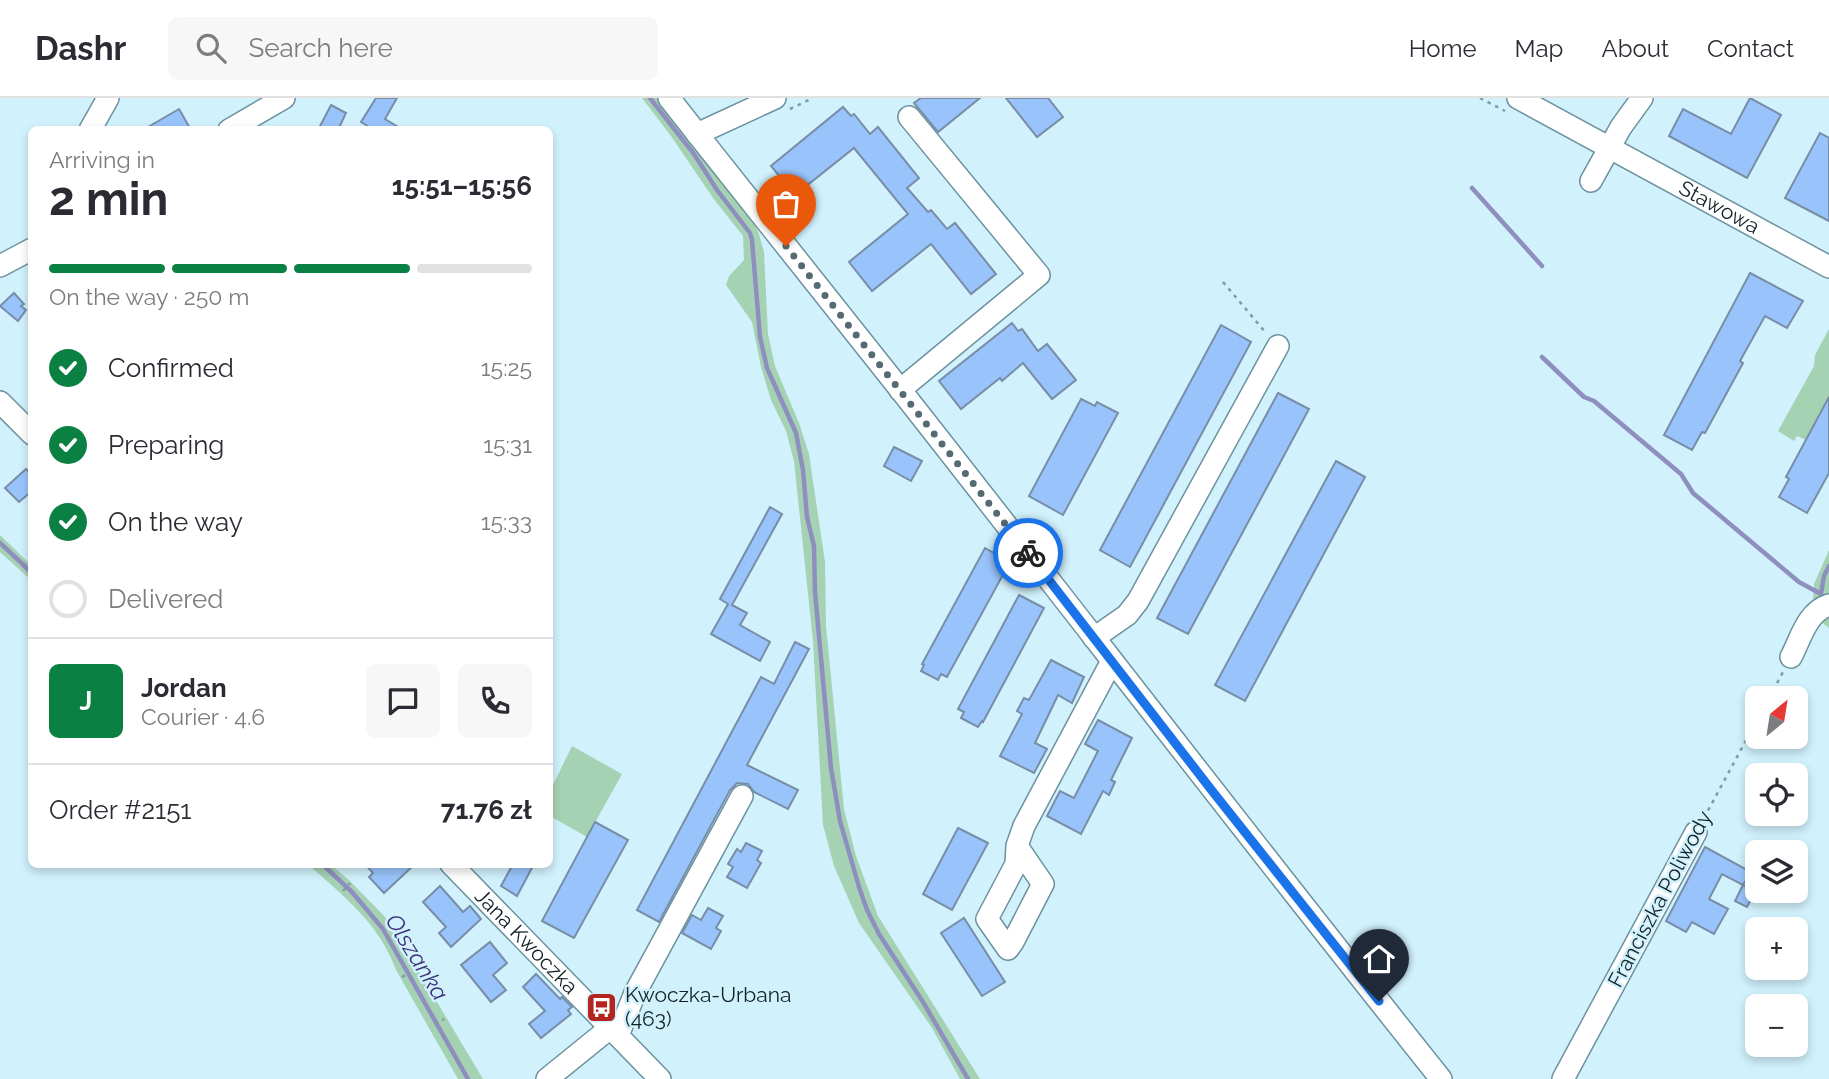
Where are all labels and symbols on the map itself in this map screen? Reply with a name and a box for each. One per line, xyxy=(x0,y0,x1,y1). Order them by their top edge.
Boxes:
pin xyxy=(756,174,816,246)
street label: Stawowa xyxy=(1675,175,1764,239)
courier xyxy=(993,518,1063,588)
north arrow xyxy=(1745,686,1808,749)
street label: Franciszka Poliwody xyxy=(1602,806,1717,991)
street label: Jana Kwoczka xyxy=(470,883,583,999)
water label: Olszanka xyxy=(380,909,455,1005)
pin xyxy=(1349,929,1409,1001)
place label: Kwoczka-Urbana (463) xyxy=(625,982,791,1031)
bus stop icon: Kwoczka-Urbana (463) xyxy=(585,990,619,1024)

